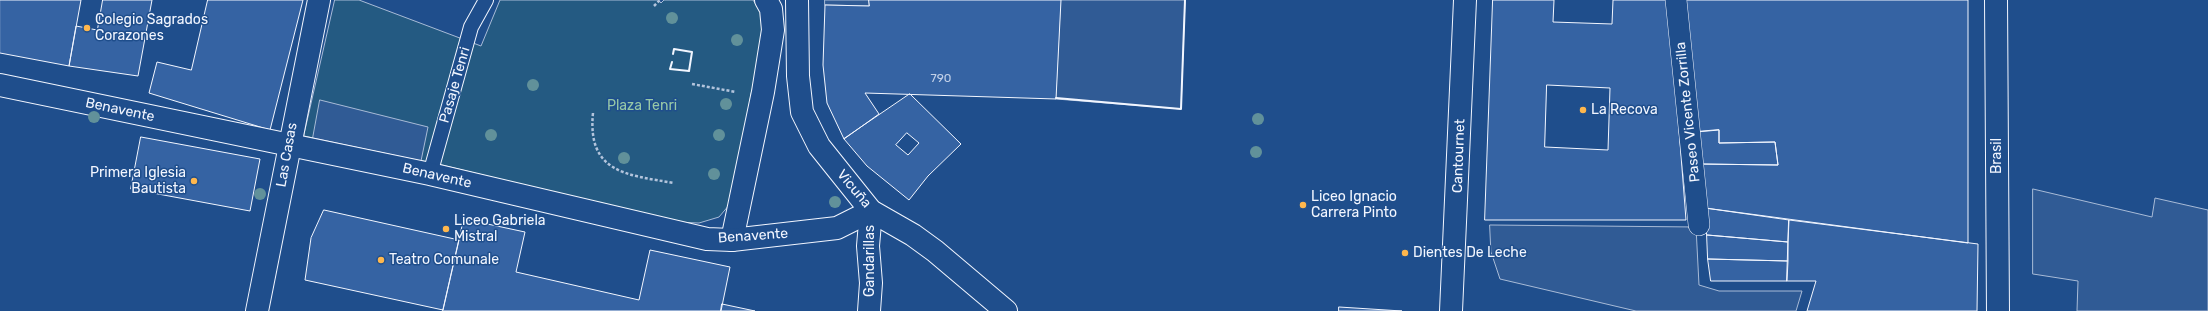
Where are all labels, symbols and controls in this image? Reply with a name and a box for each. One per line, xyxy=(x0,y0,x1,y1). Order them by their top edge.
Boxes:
place label: Colegio Sagrados Corazones xyxy=(95,12,208,44)
marker: Colegio Sagrados Corazones xyxy=(82,23,92,33)
street label: Paseo Vicente Zorrilla xyxy=(1672,41,1704,183)
street label: Pasaje Tenri xyxy=(436,45,474,125)
house number: 790 xyxy=(931,72,951,86)
street label: Benavente xyxy=(84,94,156,126)
park label: Plaza Tenri xyxy=(607,98,677,114)
place label: La Recova xyxy=(1591,102,1658,118)
marker: La Recova xyxy=(1578,105,1588,115)
street label: Cantournet xyxy=(1449,119,1469,193)
street label: Las Casas xyxy=(273,121,301,189)
street label: Brasil xyxy=(1989,138,2005,174)
street label: Benavente xyxy=(401,160,473,192)
place label: Primera Iglesia Bautista xyxy=(90,165,186,198)
street label: Vicuña xyxy=(833,166,875,212)
marker: Primera Iglesia Bautista xyxy=(189,176,199,186)
place label: Liceo Ignacio Carrera Pinto xyxy=(1311,189,1397,222)
marker: Liceo Ignacio Carrera Pinto xyxy=(1298,200,1308,210)
place label: Liceo Gabriela Mistral xyxy=(454,213,546,246)
marker: Liceo Gabriela Mistral xyxy=(441,224,451,234)
street label: Benavente xyxy=(717,225,789,247)
street label: Gandarillas xyxy=(862,225,878,297)
place label: Dientes De Leche xyxy=(1413,245,1527,261)
marker: Dientes De Leche xyxy=(1400,248,1410,258)
place label: Teatro Comunale xyxy=(389,252,499,268)
marker: Teatro Comunale xyxy=(376,255,386,265)

